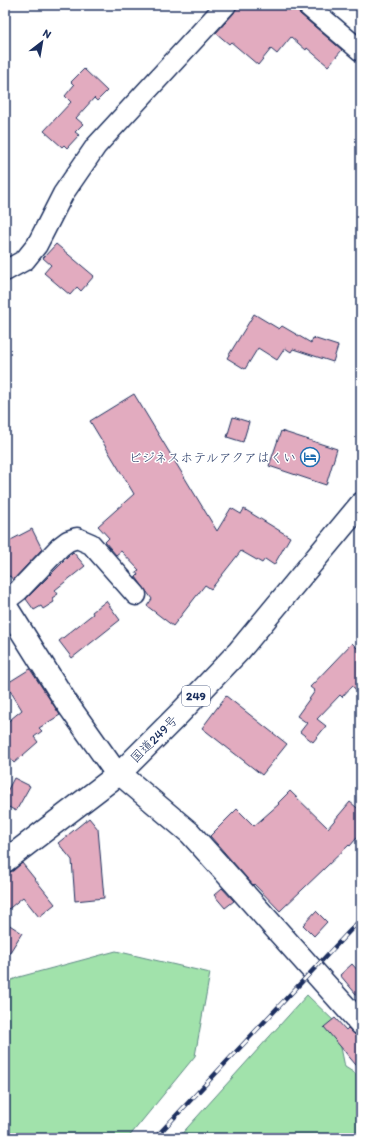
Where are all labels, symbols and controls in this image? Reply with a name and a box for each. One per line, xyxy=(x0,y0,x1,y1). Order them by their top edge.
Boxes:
north arrow xyxy=(22,22,62,62)
text: N xyxy=(40,26,53,41)
hotel icon: ビジネスホテルアクアはくい xyxy=(299,446,321,468)
place label: ビジネスホテルアクアはくい xyxy=(129,450,296,465)
road number: 249 xyxy=(182,686,210,706)
street label: 国道249号 xyxy=(127,712,181,766)

